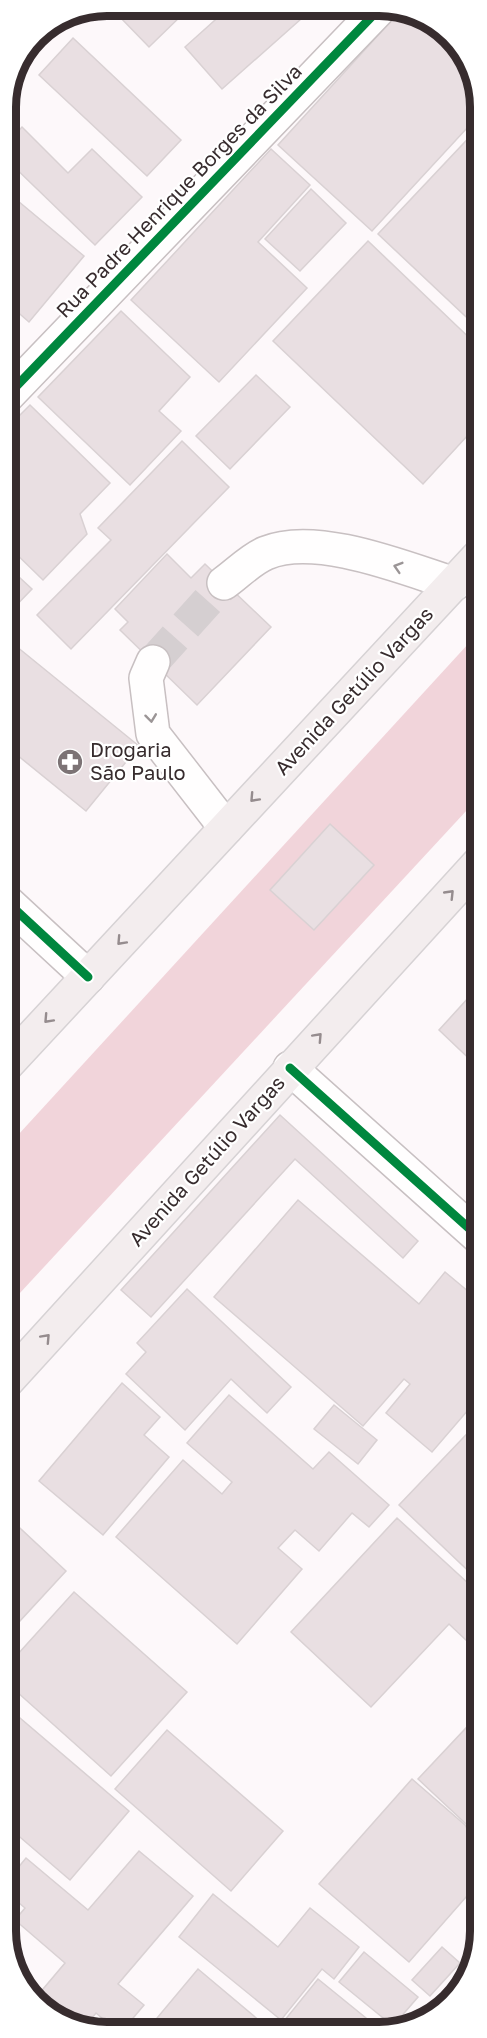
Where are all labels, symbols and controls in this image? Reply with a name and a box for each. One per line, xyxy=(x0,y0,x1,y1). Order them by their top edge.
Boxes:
street label: Rua Padre Henrique Borges da Silva xyxy=(51,59,306,322)
one-way arrow xyxy=(393,562,404,574)
street label: Avenida Getúlio Vargas xyxy=(269,601,437,779)
one-way arrow xyxy=(144,714,157,723)
place label: Drogaria São Paulo xyxy=(90,737,186,784)
pharmacy icon: Drogaria São Paulo xyxy=(55,747,85,777)
one-way arrow xyxy=(250,791,261,801)
one-way arrow xyxy=(443,890,454,900)
one-way arrow xyxy=(118,933,129,944)
one-way arrow xyxy=(44,1013,55,1023)
one-way arrow xyxy=(311,1034,322,1044)
street label: Avenida Getúlio Vargas xyxy=(123,1070,289,1250)
one-way arrow xyxy=(39,1334,50,1344)

